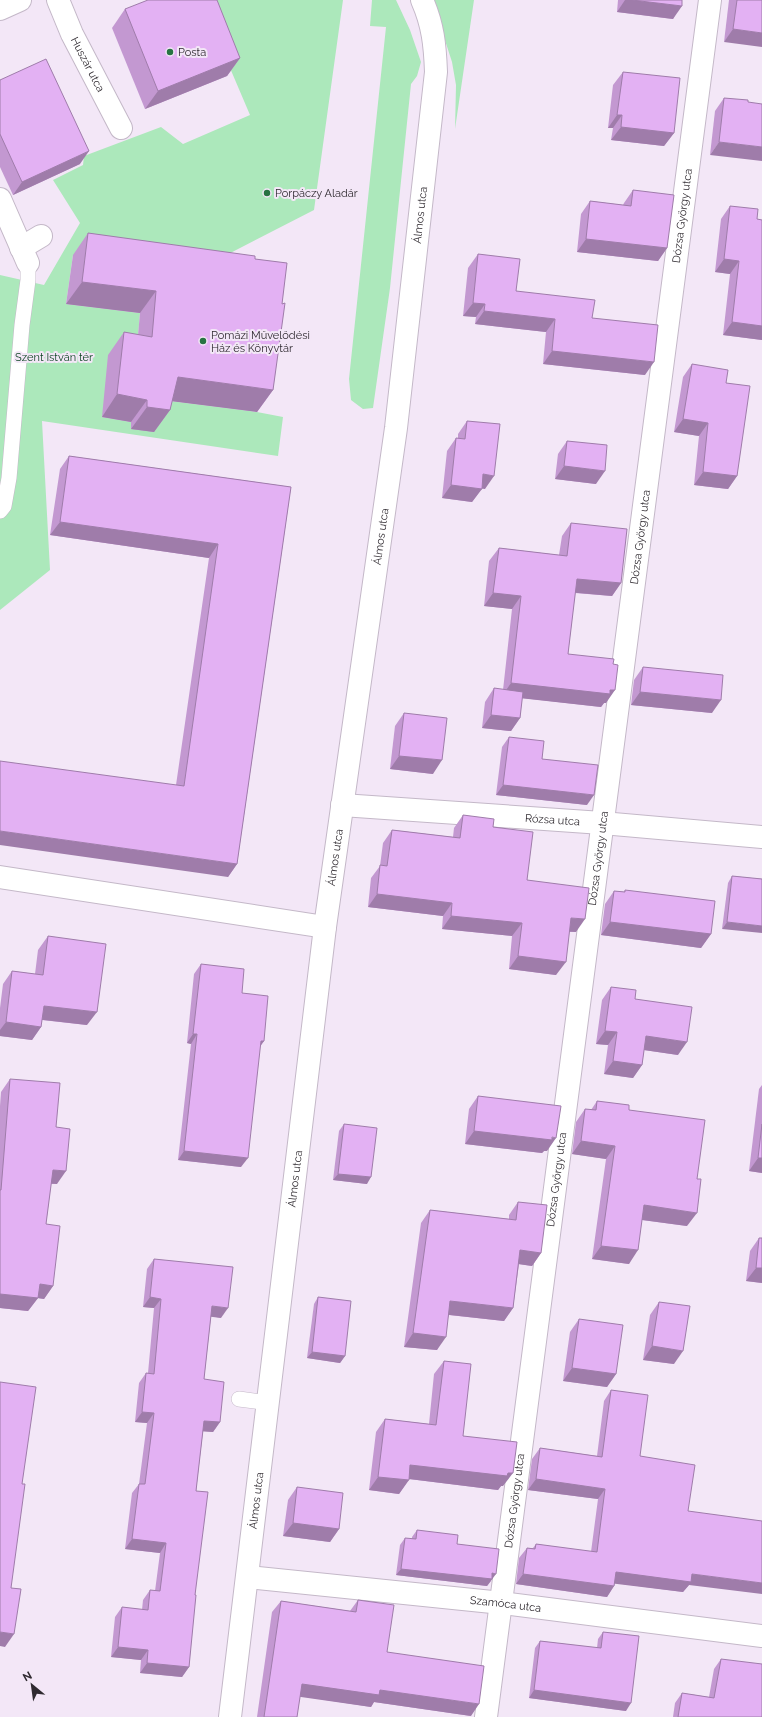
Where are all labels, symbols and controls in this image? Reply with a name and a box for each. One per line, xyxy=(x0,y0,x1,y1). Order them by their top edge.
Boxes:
street label: Huszár utca xyxy=(68,35,107,94)
place label: Posta xyxy=(178,46,206,59)
marker: Posta xyxy=(165,47,175,57)
street label: Dózsa György utca xyxy=(669,168,694,264)
street label: Álmos utca xyxy=(409,186,430,244)
place label: Porpáczy Aladár xyxy=(275,187,358,200)
marker: Porpáczy Aladár xyxy=(262,188,272,198)
place label: Pomázi Művelődési Ház és Könyvtár xyxy=(211,329,310,355)
marker: Pomázi Művelődési Ház és Könyvtár xyxy=(198,336,208,346)
park label: Szent István tér xyxy=(15,351,93,364)
street label: Dózsa György utca xyxy=(627,489,653,585)
street label: Álmos utca xyxy=(369,507,391,566)
street label: Dózsa György utca xyxy=(585,810,611,906)
street label: Rózsa utca xyxy=(525,811,580,828)
street label: Álmos utca xyxy=(323,828,345,887)
street label: Dózsa György utca xyxy=(544,1132,569,1228)
street label: Álmos utca xyxy=(284,1150,305,1208)
street label: Dózsa György utca xyxy=(502,1453,527,1549)
street label: Álmos utca xyxy=(245,1471,266,1530)
street label: Szamóca utca xyxy=(469,1593,542,1614)
north arrow xyxy=(12,1665,52,1705)
text: N xyxy=(21,1669,34,1684)

